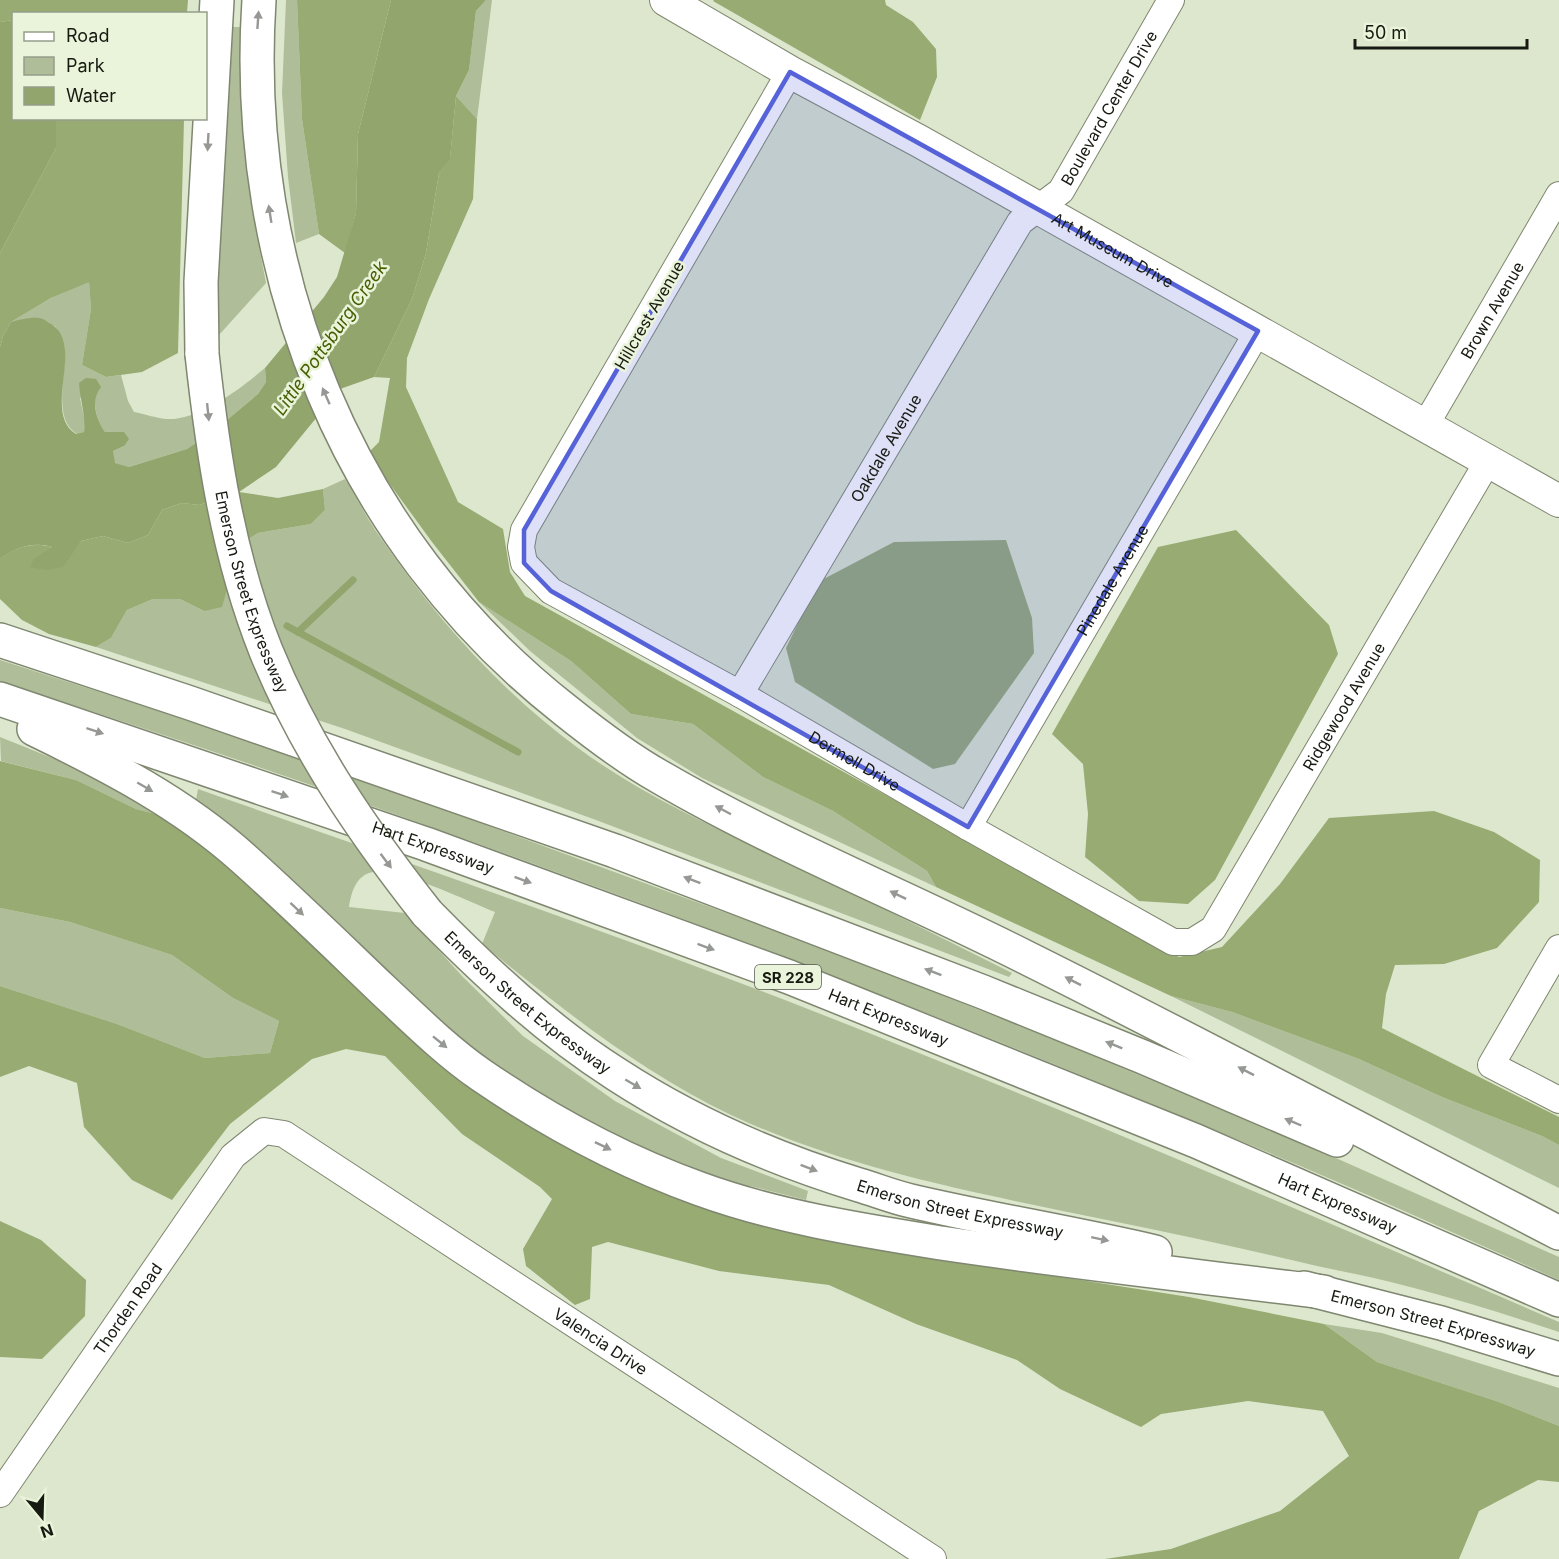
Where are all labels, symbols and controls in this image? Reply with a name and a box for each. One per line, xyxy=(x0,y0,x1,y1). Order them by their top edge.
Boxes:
one-way arrow xyxy=(253,11,263,30)
legend xyxy=(12,12,207,120)
scale bar xyxy=(1355,12,1528,50)
text: 50 m xyxy=(1364,22,1407,43)
text: Road xyxy=(66,25,109,46)
street label: Boulevard Center Drive xyxy=(1056,27,1161,189)
text: Park xyxy=(66,55,105,76)
text: Water xyxy=(66,85,116,106)
one-way arrow xyxy=(204,133,213,152)
one-way arrow xyxy=(265,205,274,224)
street label: Art Museum Drive xyxy=(1048,208,1177,292)
water label: Little Pottsburg Creek xyxy=(269,256,392,419)
street label: Hillcrest Avenue xyxy=(610,257,688,373)
street label: Brown Avenue xyxy=(1456,258,1528,362)
one-way arrow xyxy=(321,387,331,405)
street label: Oakdale Avenue xyxy=(846,390,926,506)
one-way arrow xyxy=(203,403,213,422)
street label: Emerson Street Expressway xyxy=(211,489,293,696)
street label: Pinedale Avenue xyxy=(1072,521,1153,639)
street label: Ridgewood Avenue xyxy=(1298,639,1389,774)
street label: Dermell Drive xyxy=(805,726,904,795)
one-way arrow xyxy=(86,727,104,736)
one-way arrow xyxy=(137,782,154,792)
one-way arrow xyxy=(271,789,289,799)
one-way arrow xyxy=(714,805,731,815)
street label: Hart Expressway xyxy=(370,817,497,878)
one-way arrow xyxy=(380,853,393,869)
one-way arrow xyxy=(514,875,532,885)
one-way arrow xyxy=(682,875,700,885)
one-way arrow xyxy=(889,891,906,900)
one-way arrow xyxy=(290,901,304,915)
street label: Emerson Street Expressway xyxy=(440,927,615,1078)
one-way arrow xyxy=(698,942,716,952)
road number: SR 228 xyxy=(755,965,821,989)
one-way arrow xyxy=(923,967,941,977)
one-way arrow xyxy=(1064,976,1081,986)
street label: Hart Expressway xyxy=(826,984,952,1050)
one-way arrow xyxy=(432,1035,447,1047)
one-way arrow xyxy=(1104,1040,1122,1050)
one-way arrow xyxy=(1237,1066,1254,1076)
one-way arrow xyxy=(625,1079,642,1089)
one-way arrow xyxy=(1284,1116,1302,1126)
one-way arrow xyxy=(595,1142,612,1151)
one-way arrow xyxy=(800,1163,818,1173)
street label: Hart Expressway xyxy=(1275,1168,1400,1238)
street label: Emerson Street Expressway xyxy=(854,1175,1065,1242)
one-way arrow xyxy=(1090,1235,1109,1245)
street label: Thorden Road xyxy=(89,1259,166,1358)
street label: Emerson Street Expressway xyxy=(1329,1285,1538,1361)
street label: Valencia Drive xyxy=(550,1303,651,1379)
north arrow xyxy=(12,1487,72,1547)
text: N xyxy=(38,1520,56,1543)

